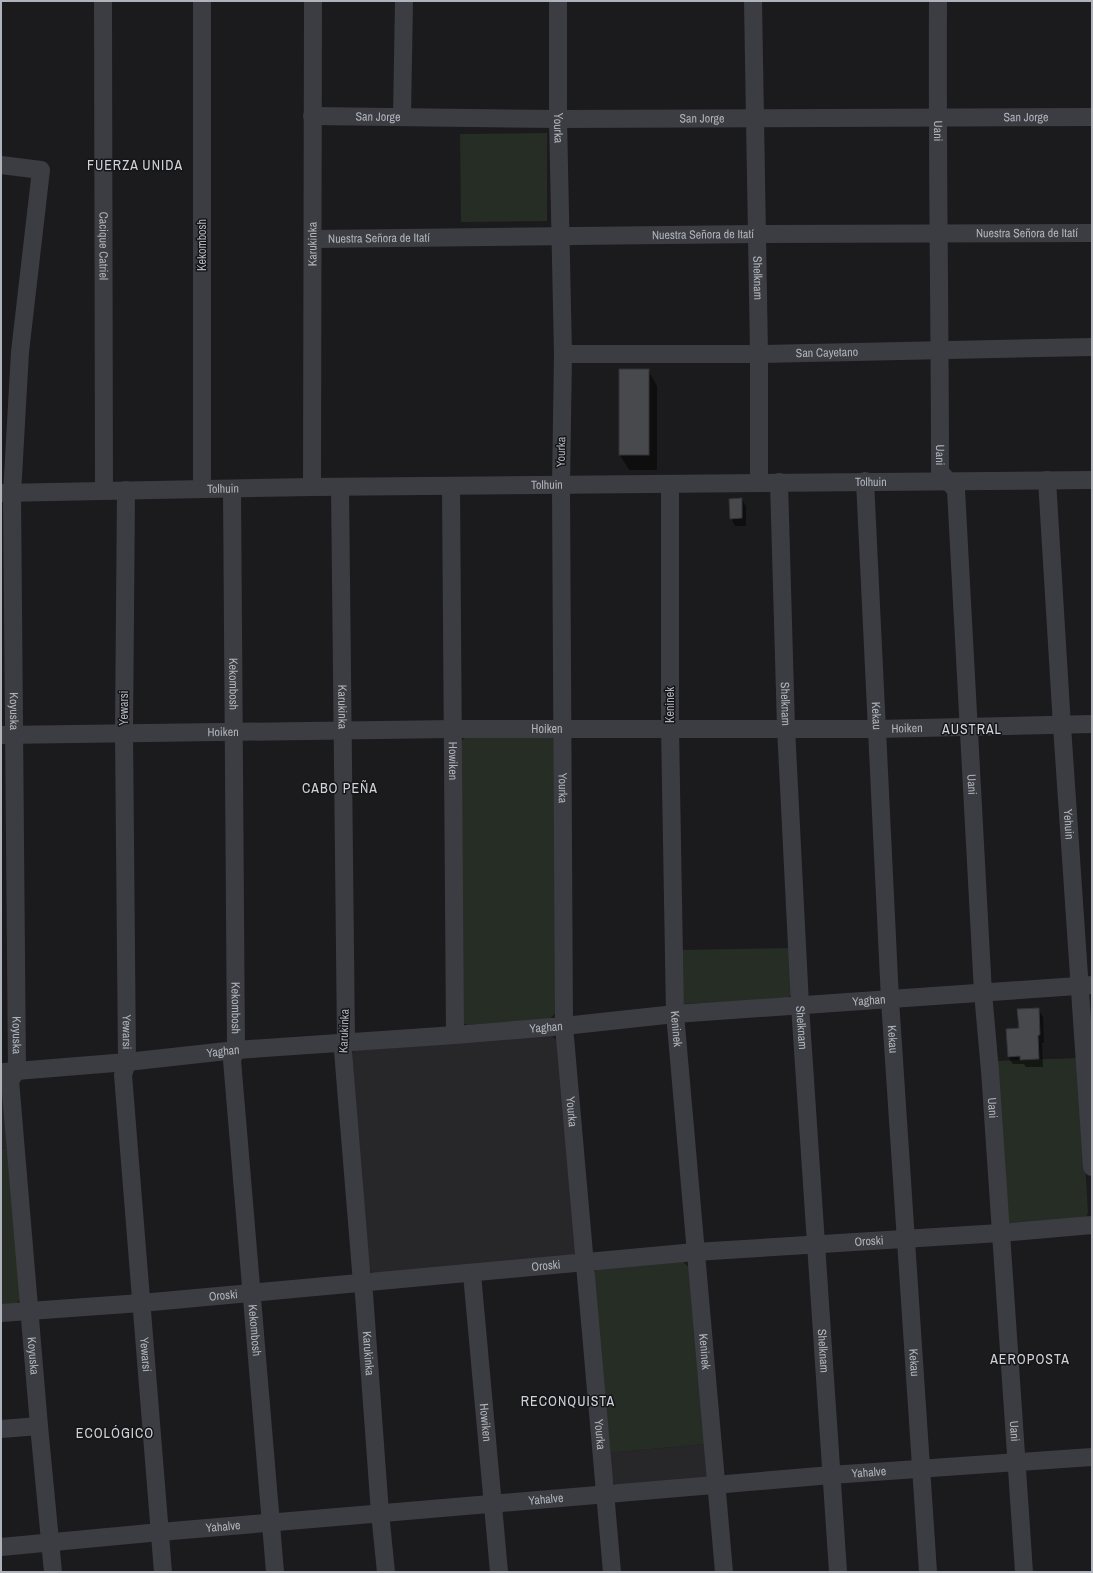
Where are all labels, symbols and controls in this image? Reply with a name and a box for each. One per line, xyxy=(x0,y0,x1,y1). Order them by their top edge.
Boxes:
street label: San Jorge xyxy=(355,109,401,125)
street label: San Jorge xyxy=(1003,109,1048,125)
street label: San Jorge xyxy=(679,110,724,127)
street label: Yourka xyxy=(550,113,567,144)
street label: Uani xyxy=(930,121,946,141)
district label: FUERZA UNIDA xyxy=(87,156,183,174)
street label: Cacique Catriel xyxy=(95,212,112,280)
street label: Kekombosh xyxy=(194,219,210,271)
street label: Karukinka xyxy=(304,221,321,266)
street label: Nuestra Señora de Itatí xyxy=(976,225,1078,241)
street label: Nuestra Señora de Itatí xyxy=(652,226,754,243)
street label: Nuestra Señora de Itatí xyxy=(328,230,430,247)
street label: Shelknam xyxy=(749,256,766,300)
street label: San Cayetano xyxy=(796,344,858,361)
street label: Yourka xyxy=(553,436,569,467)
street label: Uani xyxy=(932,445,948,465)
street label: Tolhuin xyxy=(855,474,887,490)
street label: Tolhuin xyxy=(531,477,563,493)
street label: Tolhuin xyxy=(207,480,239,497)
street label: Kekombosh xyxy=(225,658,242,710)
street label: Shelknam xyxy=(777,682,794,726)
street label: Karukinka xyxy=(334,685,351,730)
street label: Keninek xyxy=(662,687,678,723)
street label: Yewarsi xyxy=(116,691,132,725)
street label: Koyuska xyxy=(6,692,22,731)
street label: Kekau xyxy=(868,701,885,730)
street label: Hoiken xyxy=(891,720,923,737)
district label: AUSTRAL xyxy=(941,720,1002,738)
street label: Hoiken xyxy=(531,721,563,737)
street label: Hoiken xyxy=(207,724,239,740)
street label: Howiken xyxy=(445,742,461,780)
street label: Yourka xyxy=(555,773,571,804)
street label: Uani xyxy=(963,774,980,795)
district label: CABO PEÑA xyxy=(302,779,378,797)
street label: Yehuin xyxy=(1060,809,1078,840)
street label: Kekombosh xyxy=(228,982,244,1034)
street label: Yaghan xyxy=(852,991,886,1010)
street label: Shelknam xyxy=(792,1005,811,1050)
street label: Karukinka xyxy=(335,1008,353,1053)
street label: Keninek xyxy=(667,1010,686,1048)
street label: Yewarsi xyxy=(119,1014,135,1049)
street label: Koyuska xyxy=(9,1016,25,1055)
street label: Yaghan xyxy=(529,1018,563,1037)
street label: Kekau xyxy=(884,1025,902,1054)
street label: Yaghan xyxy=(206,1042,240,1061)
street label: Yourka xyxy=(562,1096,581,1128)
street label: Uani xyxy=(984,1097,1001,1119)
street label: Oroski xyxy=(854,1232,884,1250)
street label: Oroski xyxy=(531,1256,561,1275)
street label: Oroski xyxy=(208,1286,238,1305)
street label: Kekombosh xyxy=(245,1304,265,1357)
street label: Shelknam xyxy=(814,1328,833,1373)
street label: Karukinka xyxy=(359,1331,378,1377)
street label: Keninek xyxy=(695,1333,714,1370)
street label: Koyuska xyxy=(24,1336,43,1376)
street label: Yewarsi xyxy=(136,1336,155,1372)
street label: Kekau xyxy=(905,1348,923,1377)
district label: AEROPOSTA xyxy=(989,1350,1070,1368)
district label: RECONQUISTA xyxy=(521,1392,615,1410)
street label: Howiken xyxy=(476,1403,495,1442)
street label: Yourka xyxy=(591,1418,609,1451)
street label: Uani xyxy=(1006,1420,1023,1442)
district label: ECOLÓGICO xyxy=(76,1424,154,1442)
street label: Yahalve xyxy=(851,1463,887,1482)
street label: Yahalve xyxy=(528,1490,564,1509)
street label: Yahalve xyxy=(205,1517,241,1536)

